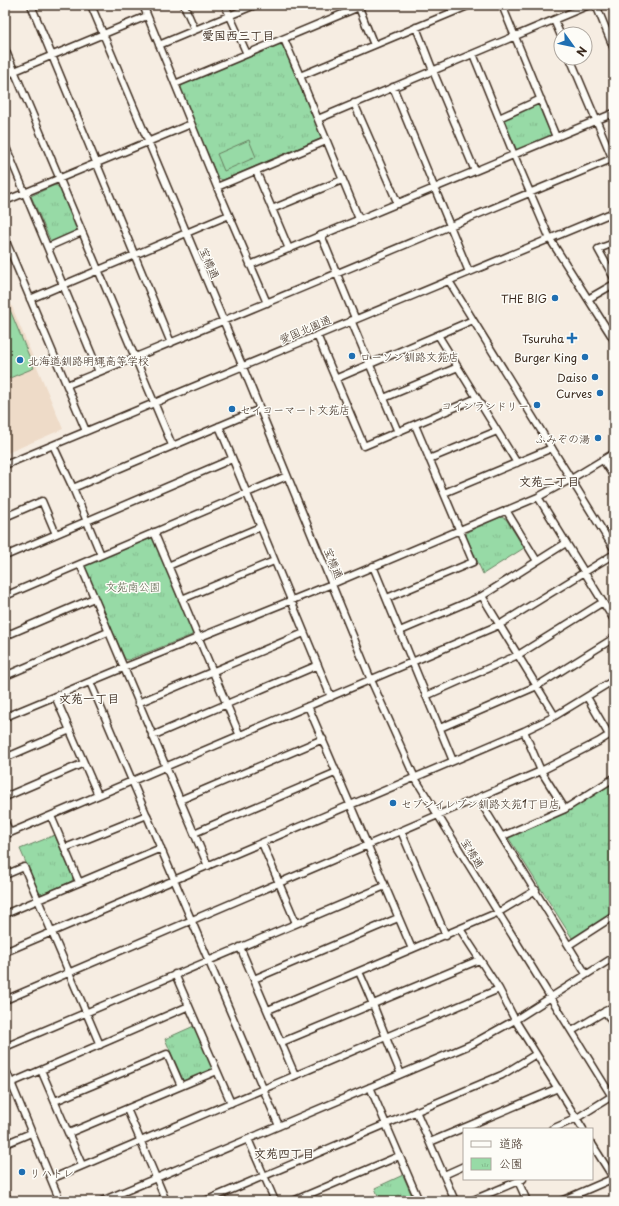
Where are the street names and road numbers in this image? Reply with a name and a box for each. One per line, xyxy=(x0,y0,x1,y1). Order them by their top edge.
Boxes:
street label: 宝橋通 xyxy=(196,244,224,282)
street label: 愛国北園通 xyxy=(276,310,334,348)
street label: 宝橋通 xyxy=(320,545,348,581)
street label: 宝橋通 xyxy=(457,835,489,871)

